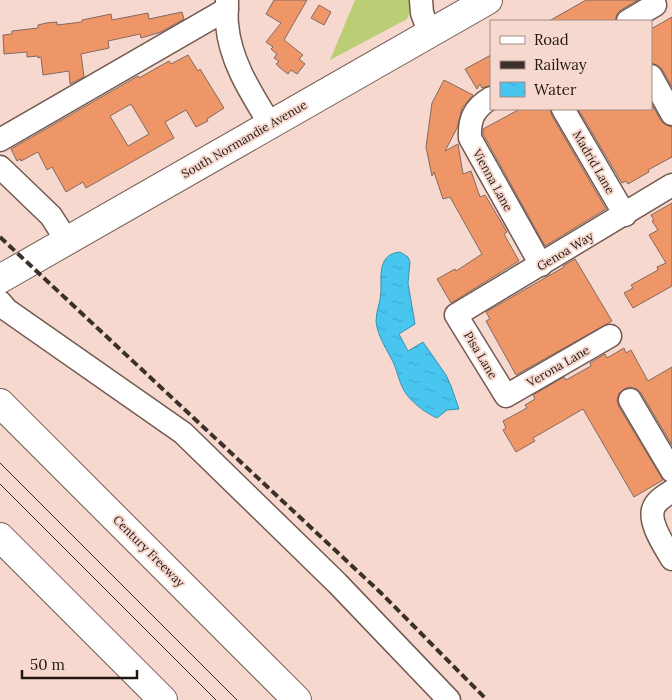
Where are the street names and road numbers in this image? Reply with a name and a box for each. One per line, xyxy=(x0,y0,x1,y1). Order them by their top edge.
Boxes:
street label: South Normandie Avenue xyxy=(179,97,310,181)
street label: Madrid Lane xyxy=(570,128,618,197)
street label: Vienna Lane xyxy=(469,145,516,214)
street label: Genoa Way xyxy=(534,228,597,274)
street label: Pisa Lane xyxy=(461,329,501,382)
street label: Verona Lane xyxy=(523,342,592,390)
street label: Century Freeway xyxy=(110,512,188,590)

